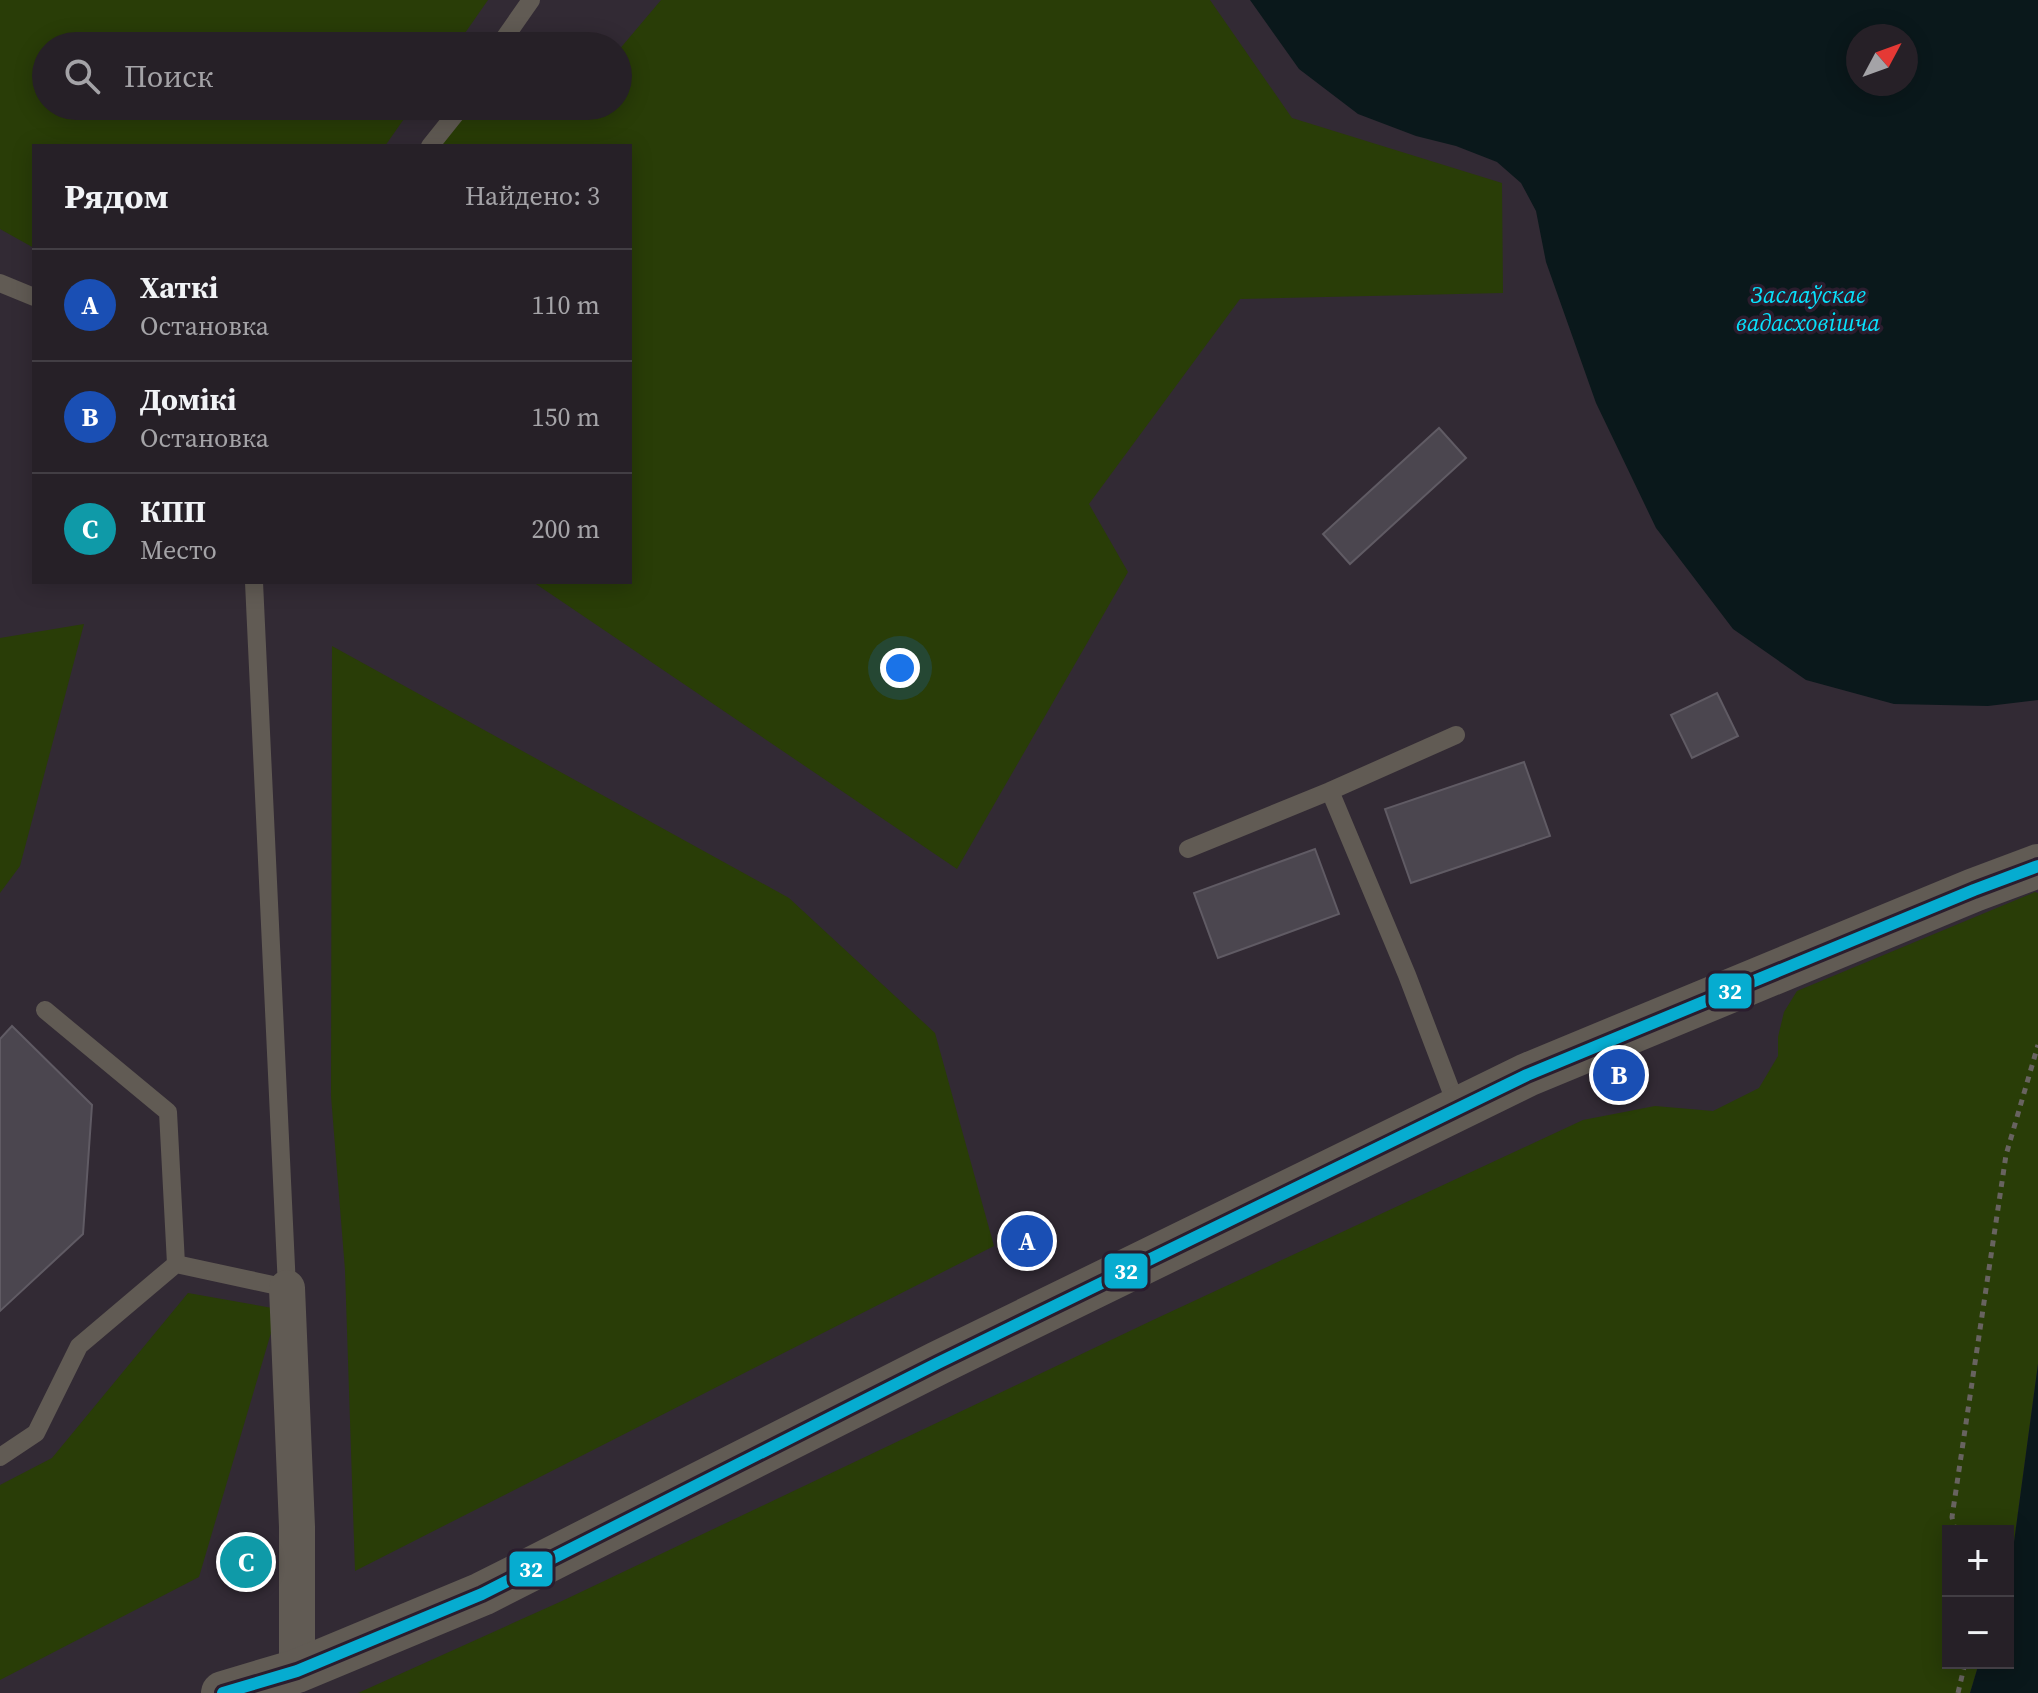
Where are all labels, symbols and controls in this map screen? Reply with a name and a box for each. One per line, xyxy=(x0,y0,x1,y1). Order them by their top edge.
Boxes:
north arrow xyxy=(1846,24,1918,96)
search box xyxy=(32,32,632,120)
icon: search xyxy=(60,54,104,98)
text: Поиск xyxy=(124,56,213,97)
text: Рядом xyxy=(64,173,169,219)
text: Найдено: 3 xyxy=(465,178,600,214)
text: Хаткі xyxy=(140,267,218,308)
water label: Заслаўскае вадасховішча xyxy=(1736,278,1881,339)
text: A xyxy=(81,287,99,323)
text: 110 m xyxy=(532,287,600,323)
text: Остановка xyxy=(140,308,269,344)
text: Домікі xyxy=(140,379,237,420)
text: B xyxy=(82,399,98,435)
text: 150 m xyxy=(532,399,600,435)
text: Остановка xyxy=(140,420,269,456)
text: КПП xyxy=(140,491,206,532)
text: C xyxy=(82,511,98,547)
text: 200 m xyxy=(532,511,600,547)
text: Место xyxy=(140,532,217,568)
your location xyxy=(880,648,920,688)
line badge: 32 xyxy=(1707,972,1753,1010)
text: 32 xyxy=(1718,976,1742,1006)
pin: B xyxy=(1593,1045,1645,1105)
pin: A xyxy=(1001,1211,1053,1271)
line badge: 32 xyxy=(1103,1252,1149,1290)
text: 32 xyxy=(1114,1256,1138,1286)
map controls xyxy=(1942,1525,2014,1669)
button: + xyxy=(1942,1525,2014,1597)
pin: C xyxy=(220,1532,272,1592)
line badge: 32 xyxy=(508,1550,554,1588)
text: 32 xyxy=(519,1554,543,1584)
button: − xyxy=(1942,1597,2014,1669)

